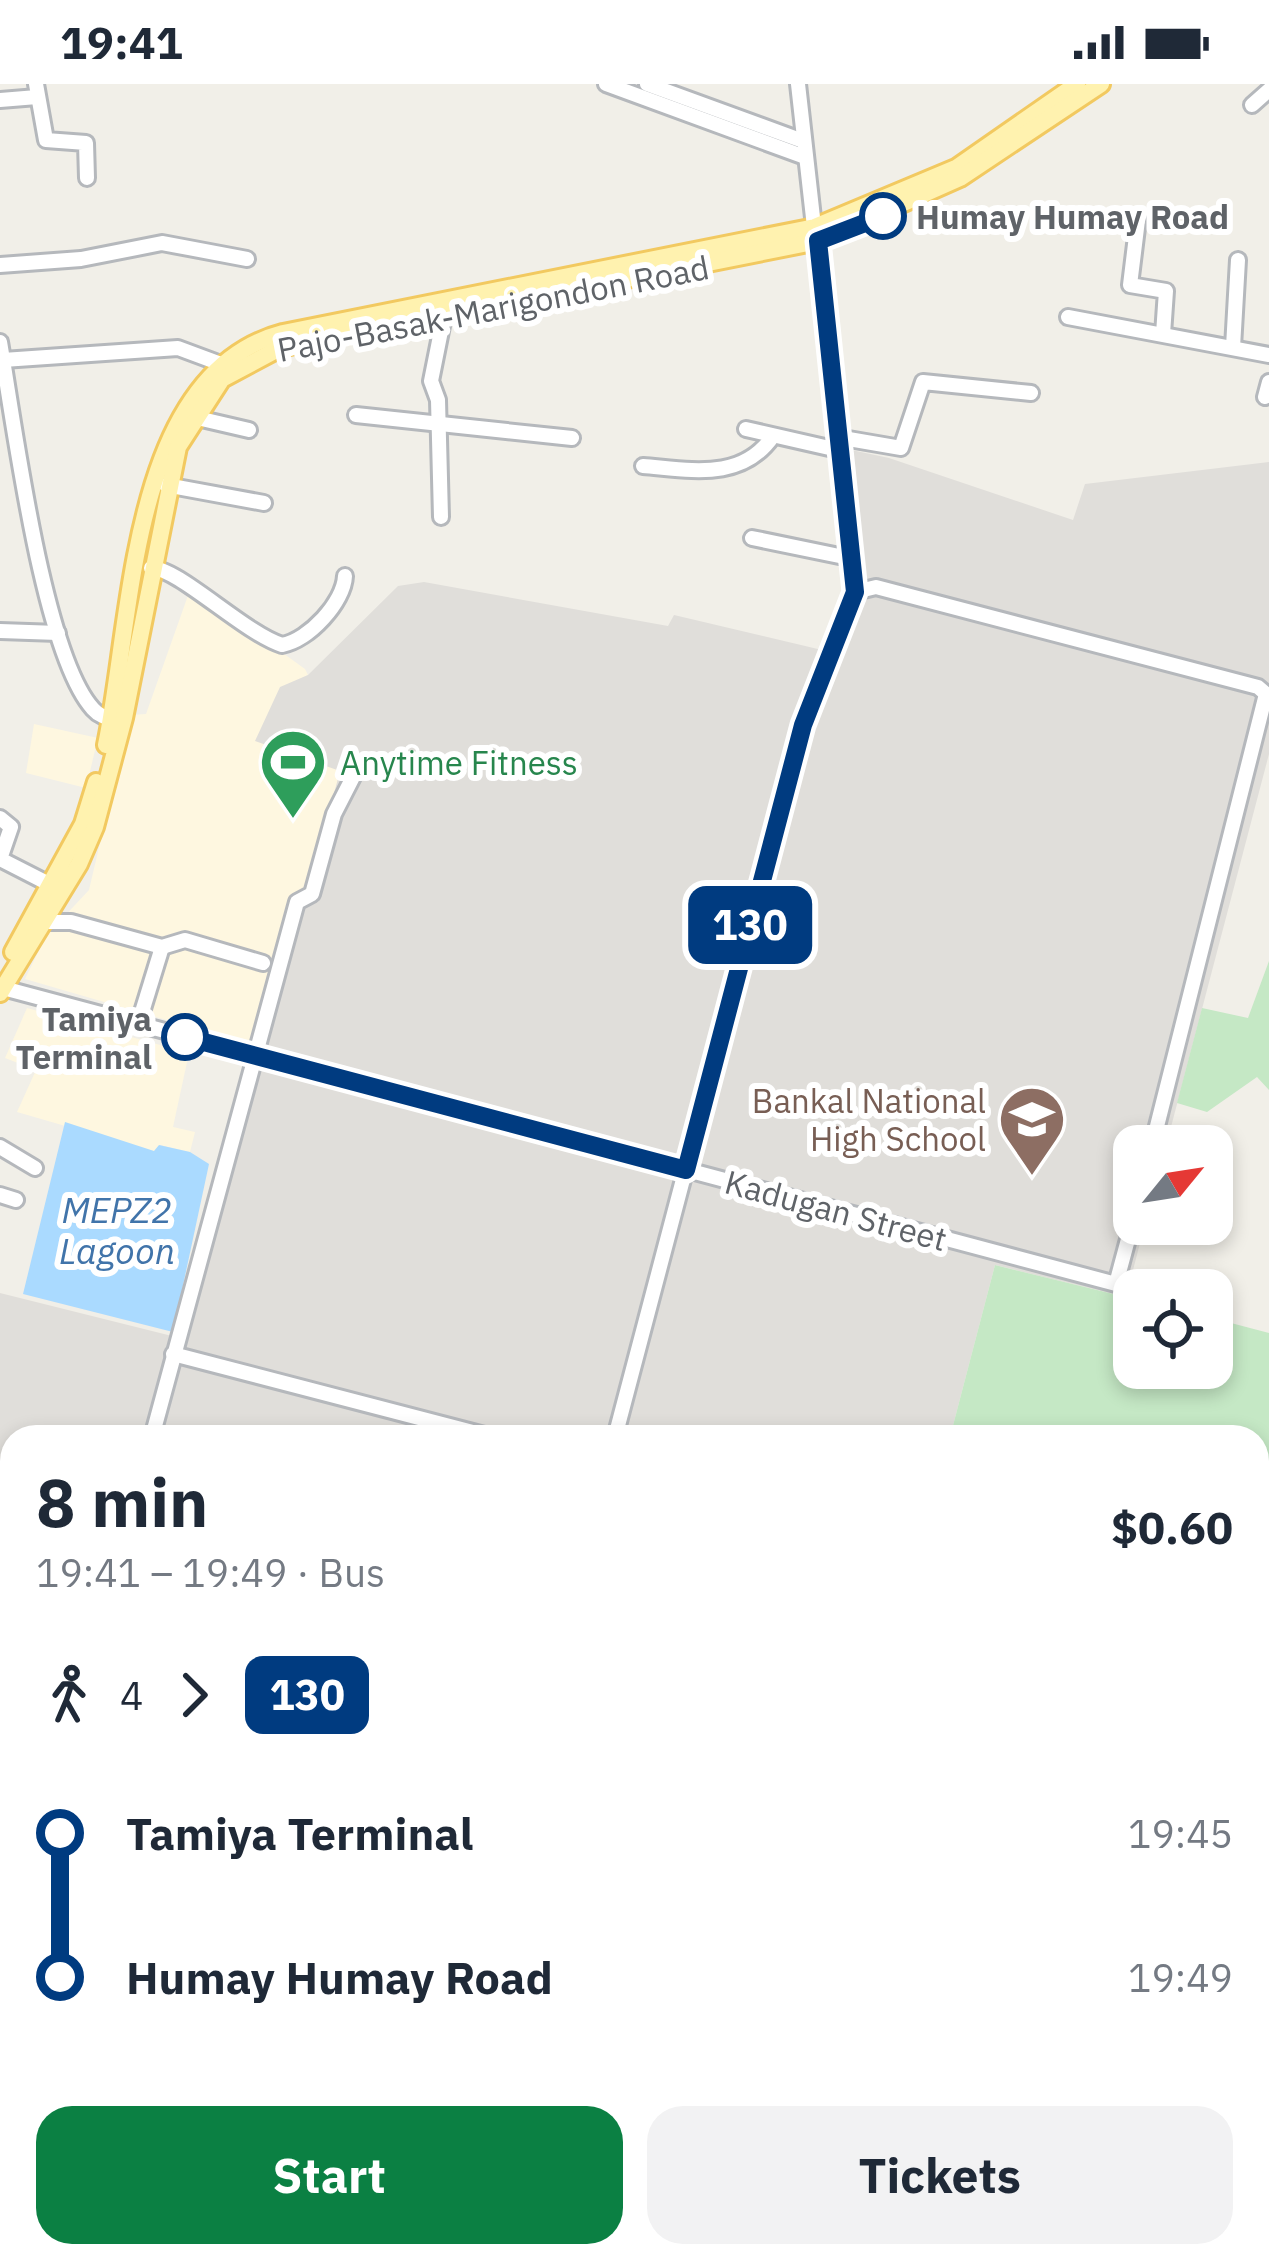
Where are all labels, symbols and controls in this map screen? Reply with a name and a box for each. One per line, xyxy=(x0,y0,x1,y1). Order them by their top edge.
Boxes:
text: 19:41 xyxy=(60,13,183,71)
marker: Humay Humay Road xyxy=(861,194,905,238)
place label: Humay Humay Road xyxy=(916,195,1229,238)
street label: Pajo-Basak-Marigondon Road xyxy=(274,245,712,371)
sports icon: Anytime Fitness xyxy=(258,727,328,821)
place label: Anytime Fitness xyxy=(340,741,578,784)
line badge: 130 xyxy=(681,886,819,964)
text: 130 xyxy=(712,897,788,952)
place label: Tamiya Terminal xyxy=(16,997,152,1078)
marker: Tamiya Terminal xyxy=(163,1015,207,1059)
place label: Bankal National High School xyxy=(752,1079,986,1160)
school or university icon: Bankal National High School xyxy=(997,1084,1067,1178)
north arrow xyxy=(1113,1125,1233,1245)
map controls xyxy=(1113,1125,1233,1389)
street label: Kadugan Street xyxy=(720,1160,952,1260)
water label: MEPZ2 Lagoon xyxy=(59,1186,175,1274)
button: locate xyxy=(1113,1269,1233,1389)
text: 8 min xyxy=(36,1459,208,1545)
text: $0.60 xyxy=(1111,1498,1233,1556)
text: 19:41 – 19:49 · Bus xyxy=(36,1547,385,1598)
icon: walk xyxy=(36,1662,102,1728)
icon: forward xyxy=(161,1662,227,1728)
text: 130 xyxy=(269,1667,345,1722)
text: 4 xyxy=(120,1670,143,1721)
text: Tamiya Terminal xyxy=(126,1804,473,1862)
text: 19:45 xyxy=(1128,1808,1233,1859)
text: Humay Humay Road xyxy=(126,1948,553,2006)
text: 19:49 xyxy=(1128,1952,1233,2003)
button: Start xyxy=(36,2106,623,2244)
button: Tickets xyxy=(647,2106,1233,2244)

